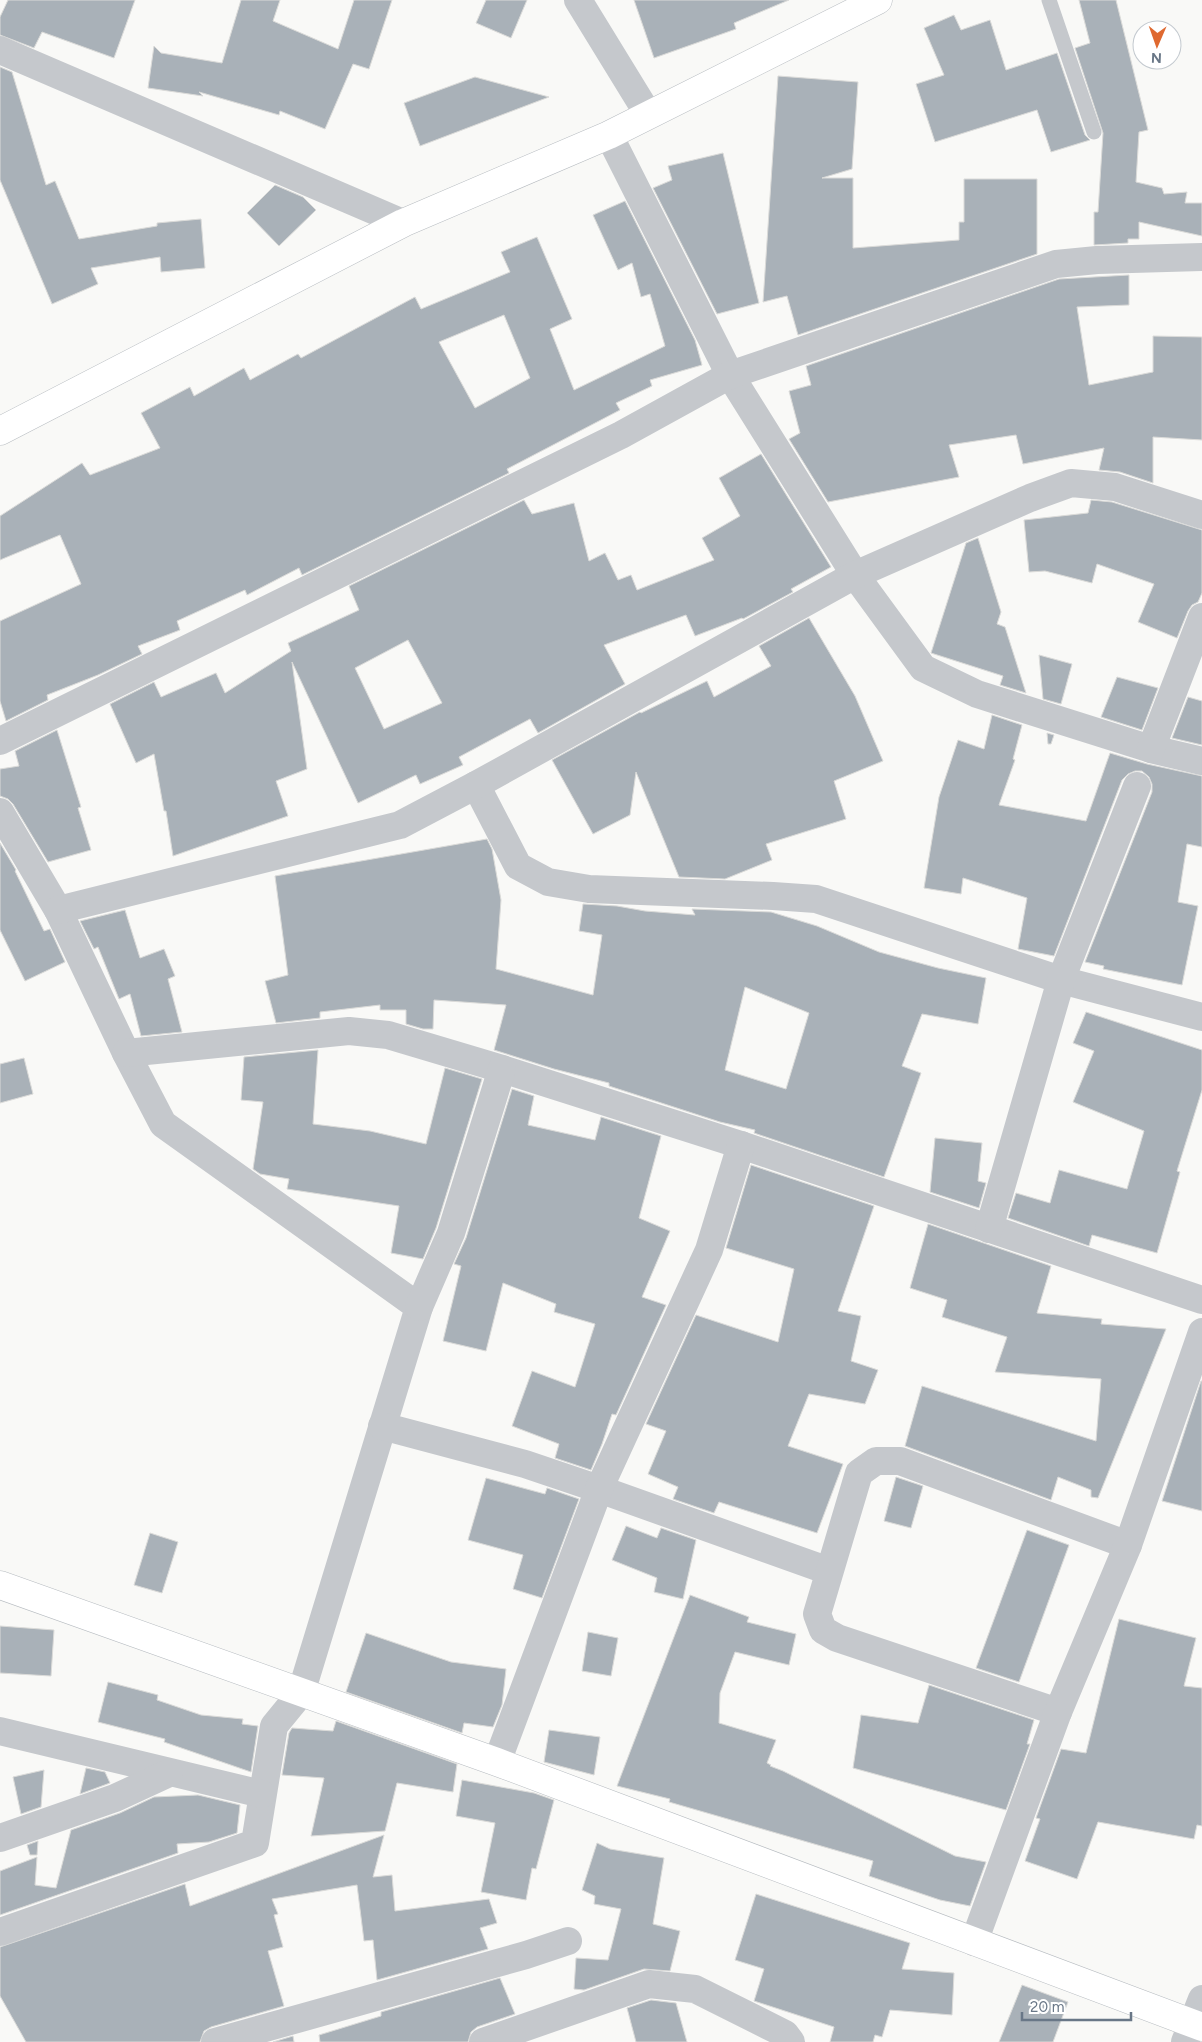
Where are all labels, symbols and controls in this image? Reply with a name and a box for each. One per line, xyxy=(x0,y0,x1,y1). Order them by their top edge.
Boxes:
north arrow xyxy=(1132,20,1182,70)
text: N xyxy=(1151,49,1162,66)
scale bar xyxy=(1022,1990,1131,2022)
text: 20 m xyxy=(1030,1998,1064,2016)

